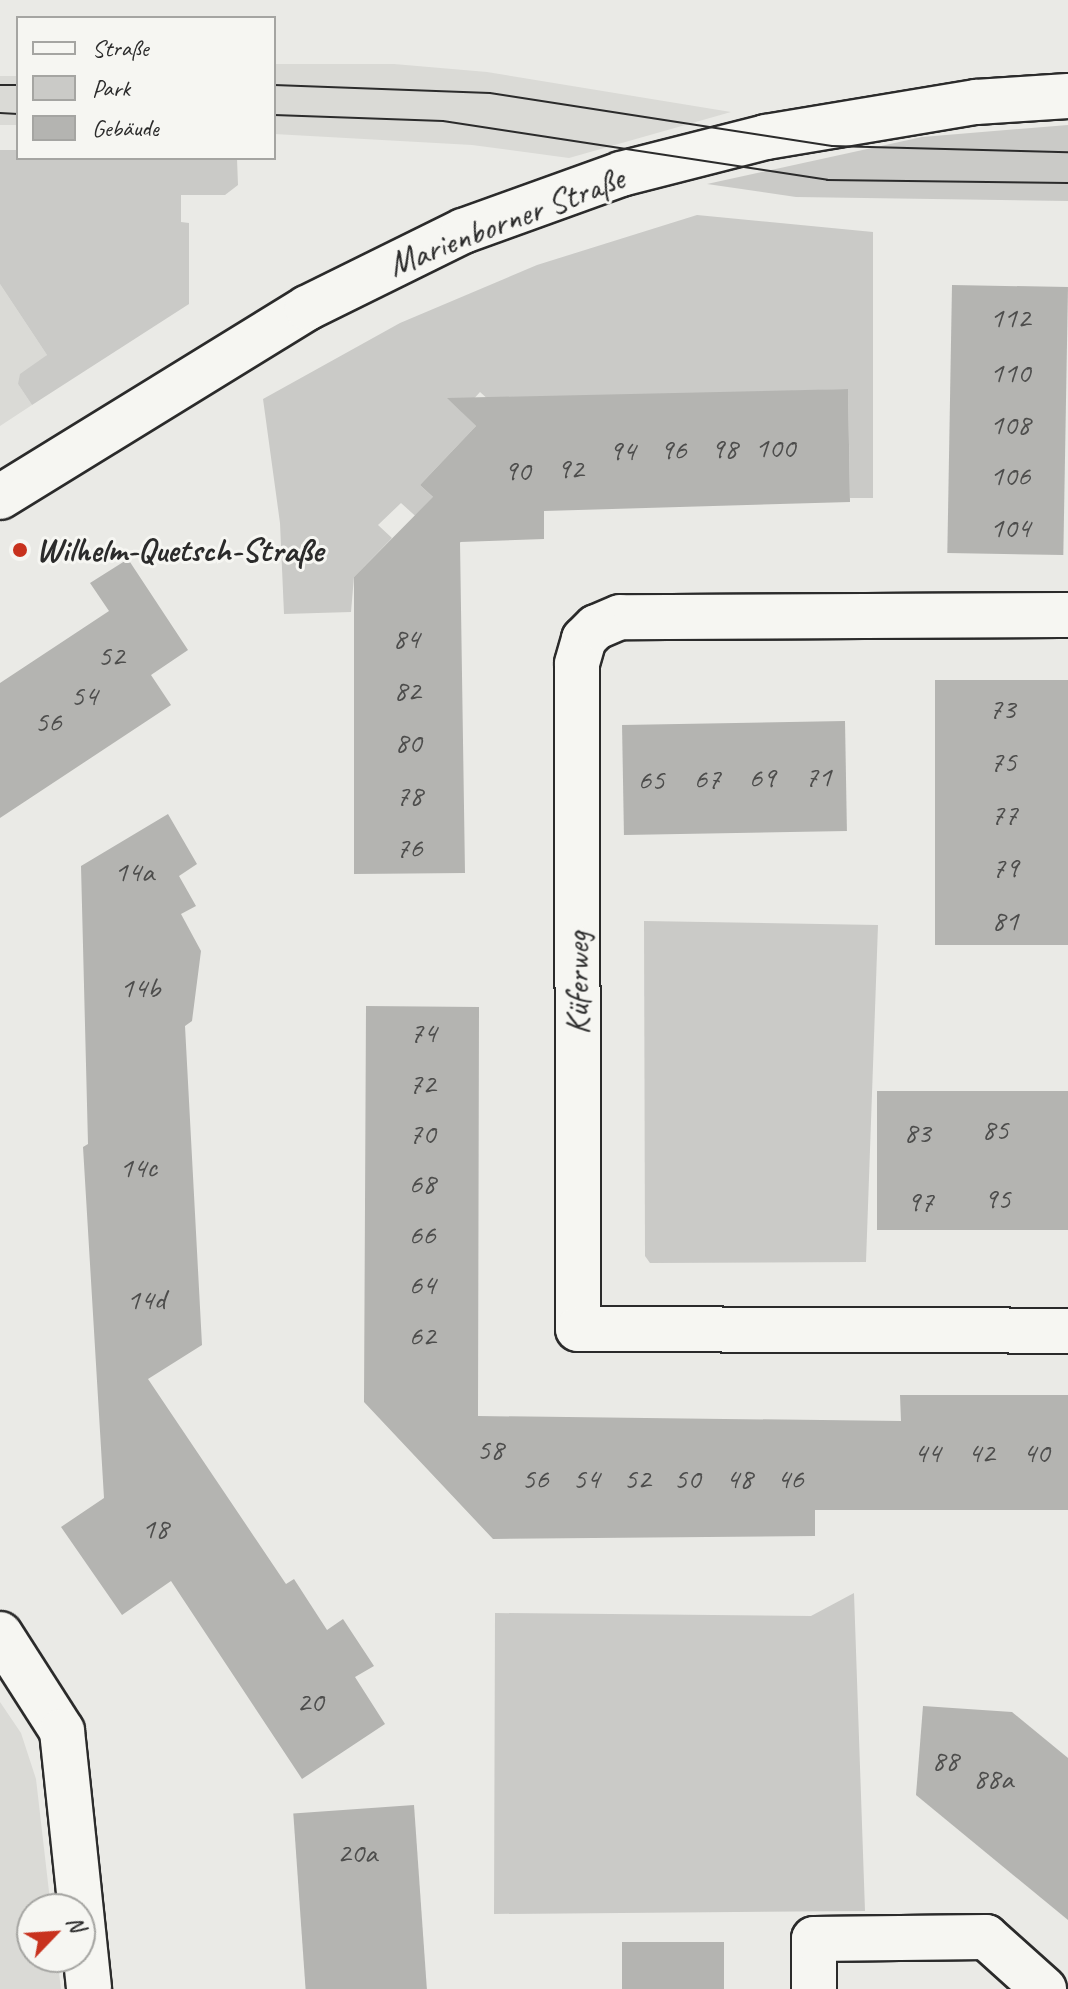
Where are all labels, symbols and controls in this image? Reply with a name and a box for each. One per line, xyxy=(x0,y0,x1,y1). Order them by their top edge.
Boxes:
legend xyxy=(16,16,276,160)
text: Straße xyxy=(92,33,149,63)
text: Park xyxy=(92,73,130,103)
text: Gebäude xyxy=(92,113,159,143)
street label: Marienborner Straße xyxy=(382,157,630,285)
house number: 112 xyxy=(990,299,1030,335)
house number: 110 xyxy=(990,354,1030,390)
house number: 108 xyxy=(990,406,1030,442)
house number: 100 xyxy=(755,429,795,465)
house number: 98 xyxy=(711,430,737,466)
house number: 96 xyxy=(660,431,686,467)
house number: 94 xyxy=(609,432,635,468)
house number: 92 xyxy=(557,450,583,486)
house number: 90 xyxy=(504,452,530,488)
house number: 106 xyxy=(990,457,1030,493)
house number: 104 xyxy=(990,509,1030,545)
place label: Wilhelm-Quetsch-Straße xyxy=(36,530,323,570)
marker: Wilhelm-Quetsch-Straße xyxy=(11,541,29,559)
house number: 84 xyxy=(393,620,419,656)
house number: 52 xyxy=(98,637,124,673)
house number: 82 xyxy=(394,672,420,708)
house number: 54 xyxy=(71,677,97,713)
house number: 73 xyxy=(989,690,1015,726)
house number: 56 xyxy=(35,703,61,739)
house number: 80 xyxy=(395,724,421,760)
house number: 75 xyxy=(990,743,1016,779)
house number: 71 xyxy=(805,758,831,794)
house number: 69 xyxy=(749,759,775,795)
house number: 67 xyxy=(694,760,720,796)
house number: 65 xyxy=(638,761,664,797)
house number: 78 xyxy=(396,777,422,813)
house number: 77 xyxy=(991,796,1017,832)
house number: 76 xyxy=(396,829,422,865)
house number: 79 xyxy=(992,849,1018,885)
house number: 14a xyxy=(114,853,154,889)
house number: 81 xyxy=(992,902,1018,938)
street label: Küferweg xyxy=(557,931,597,1035)
house number: 14b xyxy=(120,969,160,1005)
house number: 74 xyxy=(410,1014,436,1050)
house number: 72 xyxy=(409,1065,435,1101)
house number: 85 xyxy=(982,1111,1008,1147)
house number: 83 xyxy=(904,1114,930,1150)
house number: 70 xyxy=(409,1115,435,1151)
house number: 14c xyxy=(119,1149,157,1185)
house number: 68 xyxy=(409,1165,435,1201)
house number: 95 xyxy=(984,1180,1010,1216)
house number: 97 xyxy=(907,1183,933,1219)
house number: 66 xyxy=(409,1216,435,1252)
house number: 64 xyxy=(409,1266,435,1302)
house number: 14d xyxy=(127,1281,165,1317)
house number: 62 xyxy=(409,1317,435,1353)
house number: 58 xyxy=(477,1431,503,1467)
house number: 44 xyxy=(914,1434,940,1470)
house number: 42 xyxy=(968,1434,994,1470)
house number: 40 xyxy=(1023,1434,1049,1470)
house number: 56 xyxy=(522,1460,548,1496)
house number: 54 xyxy=(573,1460,599,1496)
house number: 52 xyxy=(624,1460,650,1496)
house number: 50 xyxy=(674,1460,700,1496)
house number: 48 xyxy=(726,1460,752,1496)
house number: 46 xyxy=(777,1460,803,1496)
house number: 18 xyxy=(142,1510,168,1546)
house number: 20 xyxy=(297,1683,323,1719)
house number: 88 xyxy=(932,1742,958,1778)
house number: 88a xyxy=(973,1760,1013,1796)
house number: 20a xyxy=(337,1834,377,1870)
north arrow xyxy=(16,1893,96,1973)
text: N xyxy=(60,1912,92,1936)

